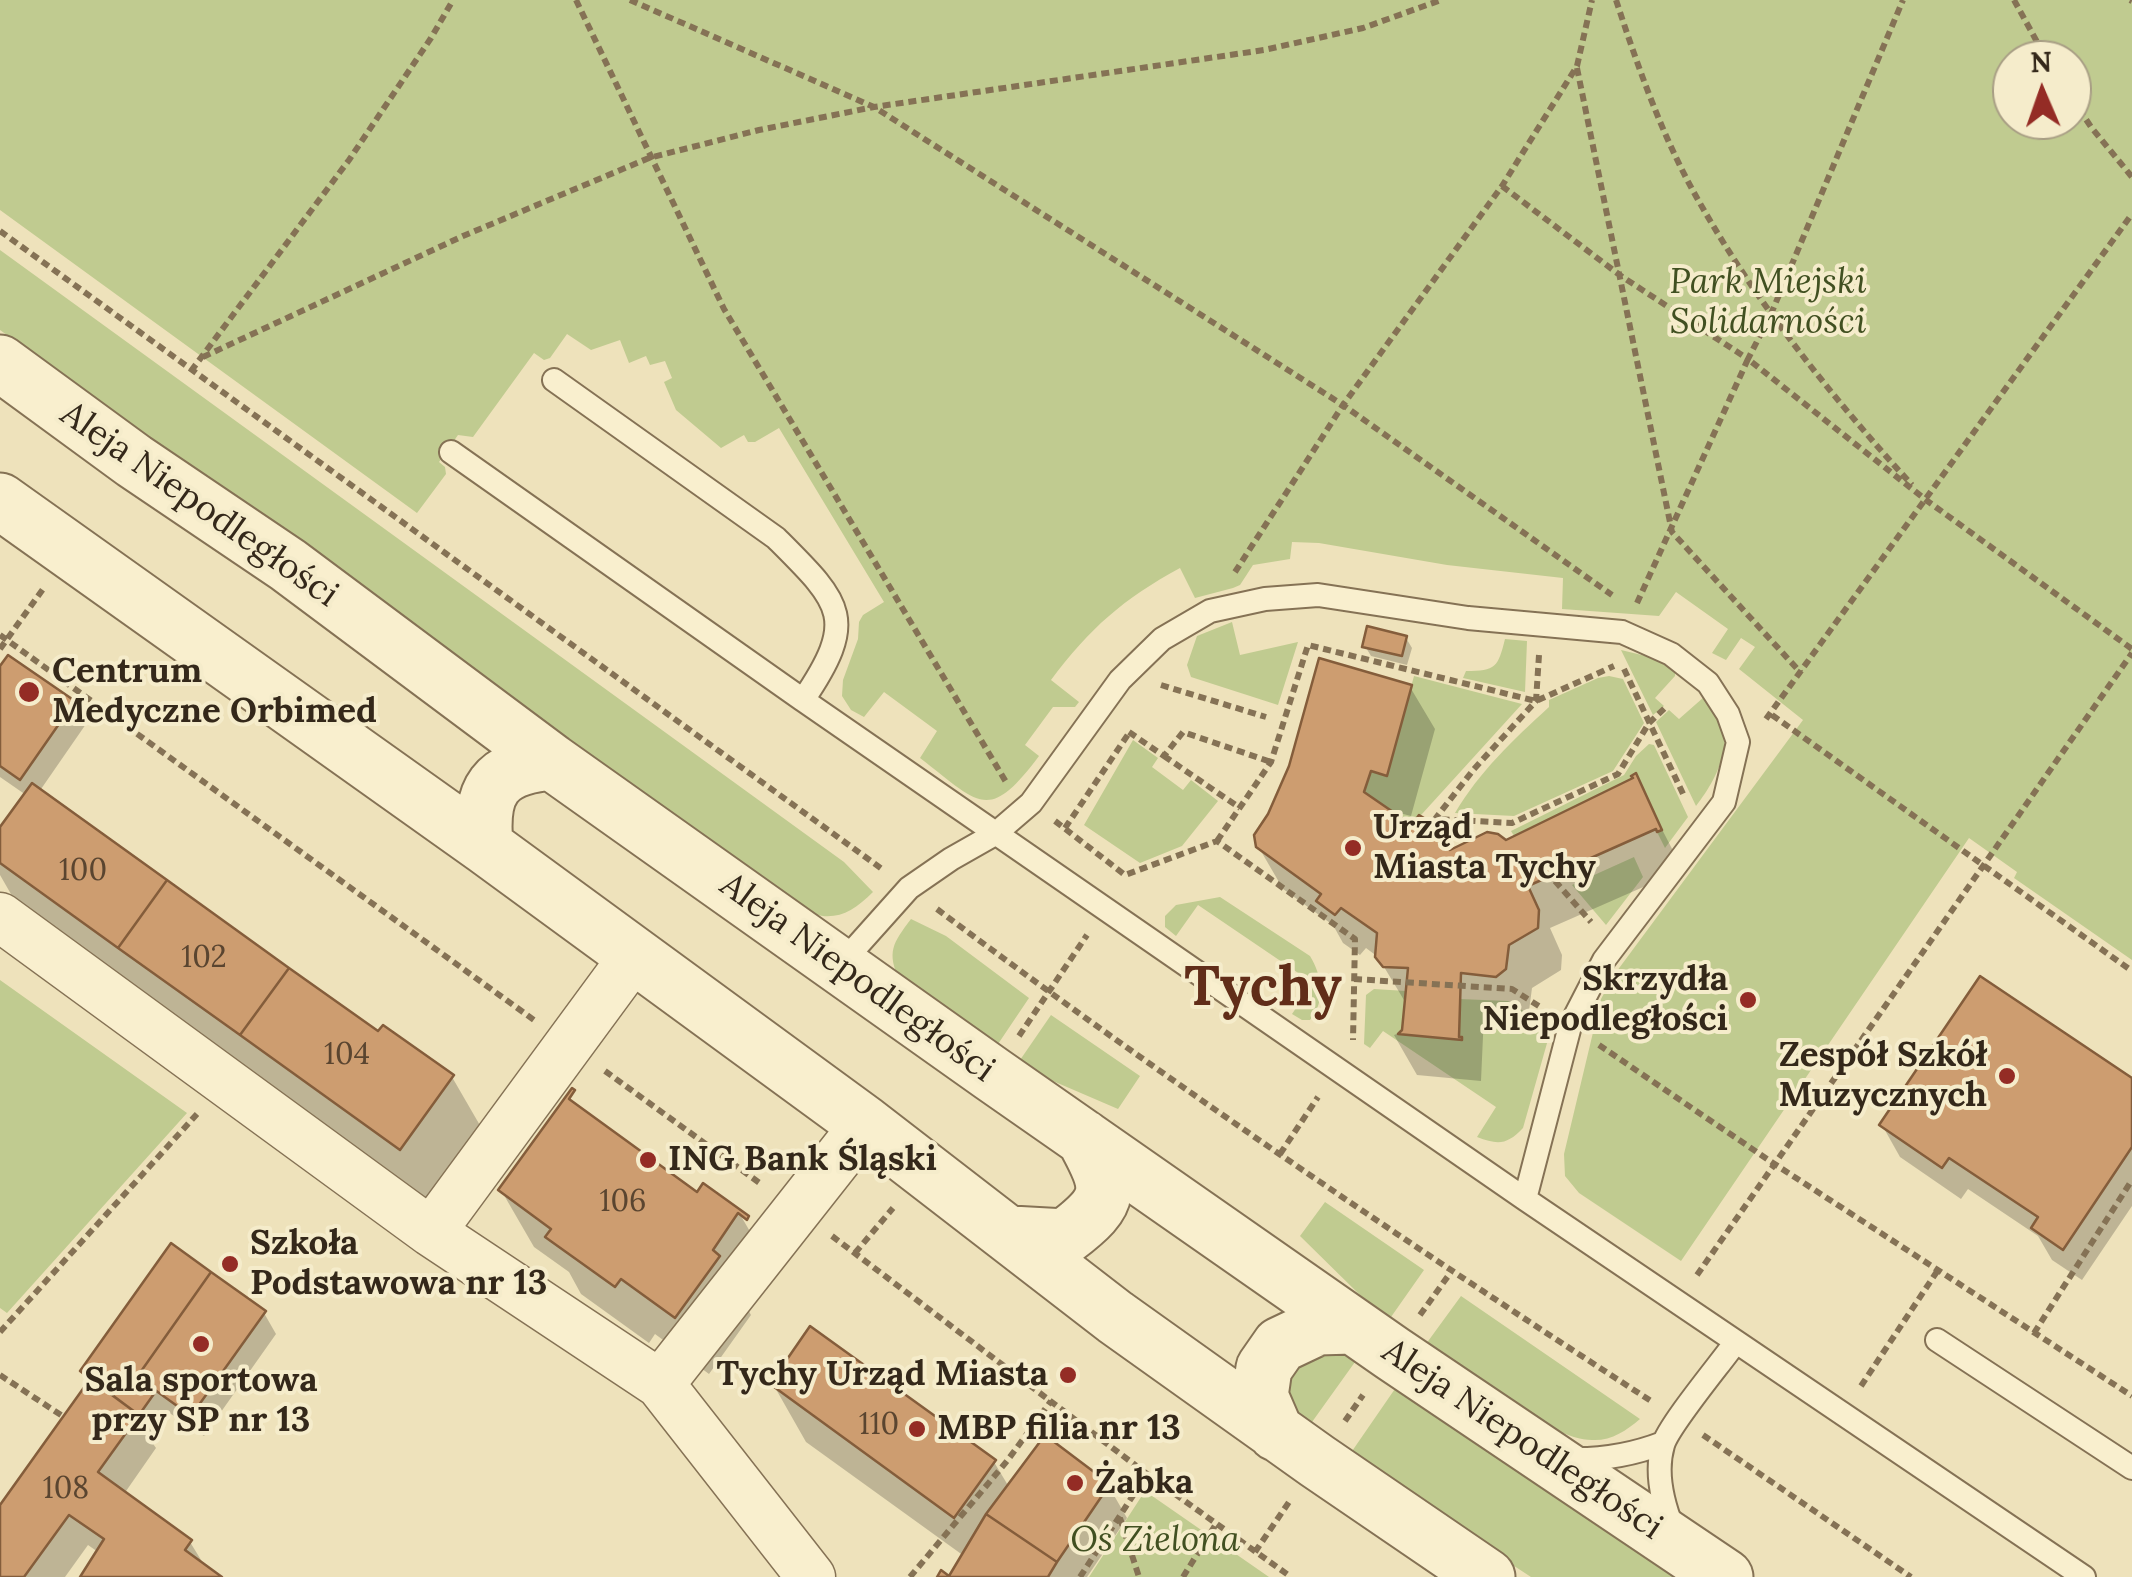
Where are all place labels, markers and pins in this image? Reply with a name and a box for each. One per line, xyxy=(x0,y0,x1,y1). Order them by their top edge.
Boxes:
place label: Centrum Medyczne Orbimed xyxy=(52,651,377,733)
marker: Centrum Medyczne Orbimed xyxy=(16,679,42,705)
place label: Urząd Miasta Tychy xyxy=(1373,807,1596,889)
marker: Urząd Miasta Tychy xyxy=(1342,837,1364,859)
place label: Skrzydła Niepodległości xyxy=(1483,959,1728,1041)
marker: Skrzydła Niepodległości xyxy=(1737,989,1759,1011)
place label: Zespół Szkół Muzycznych xyxy=(1778,1035,1987,1117)
marker: Zespół Szkół Muzycznych xyxy=(1996,1065,2018,1087)
place label: ING Bank Śląski xyxy=(668,1139,937,1181)
marker: ING Bank Śląski xyxy=(637,1149,659,1171)
place label: Szkoła Podstawowa nr 13 xyxy=(250,1223,547,1305)
marker: Szkoła Podstawowa nr 13 xyxy=(219,1253,241,1275)
marker: Sala sportowa przy SP nr 13 xyxy=(190,1333,212,1355)
place label: Tychy Urząd Miasta xyxy=(717,1354,1048,1396)
place label: Sala sportowa przy SP nr 13 xyxy=(85,1360,317,1442)
marker: Tychy Urząd Miasta xyxy=(1057,1364,1079,1386)
place label: MBP filia nr 13 xyxy=(937,1408,1181,1450)
marker: MBP filia nr 13 xyxy=(906,1418,928,1440)
place label: Żabka xyxy=(1095,1462,1193,1504)
marker: Żabka xyxy=(1064,1472,1086,1494)

